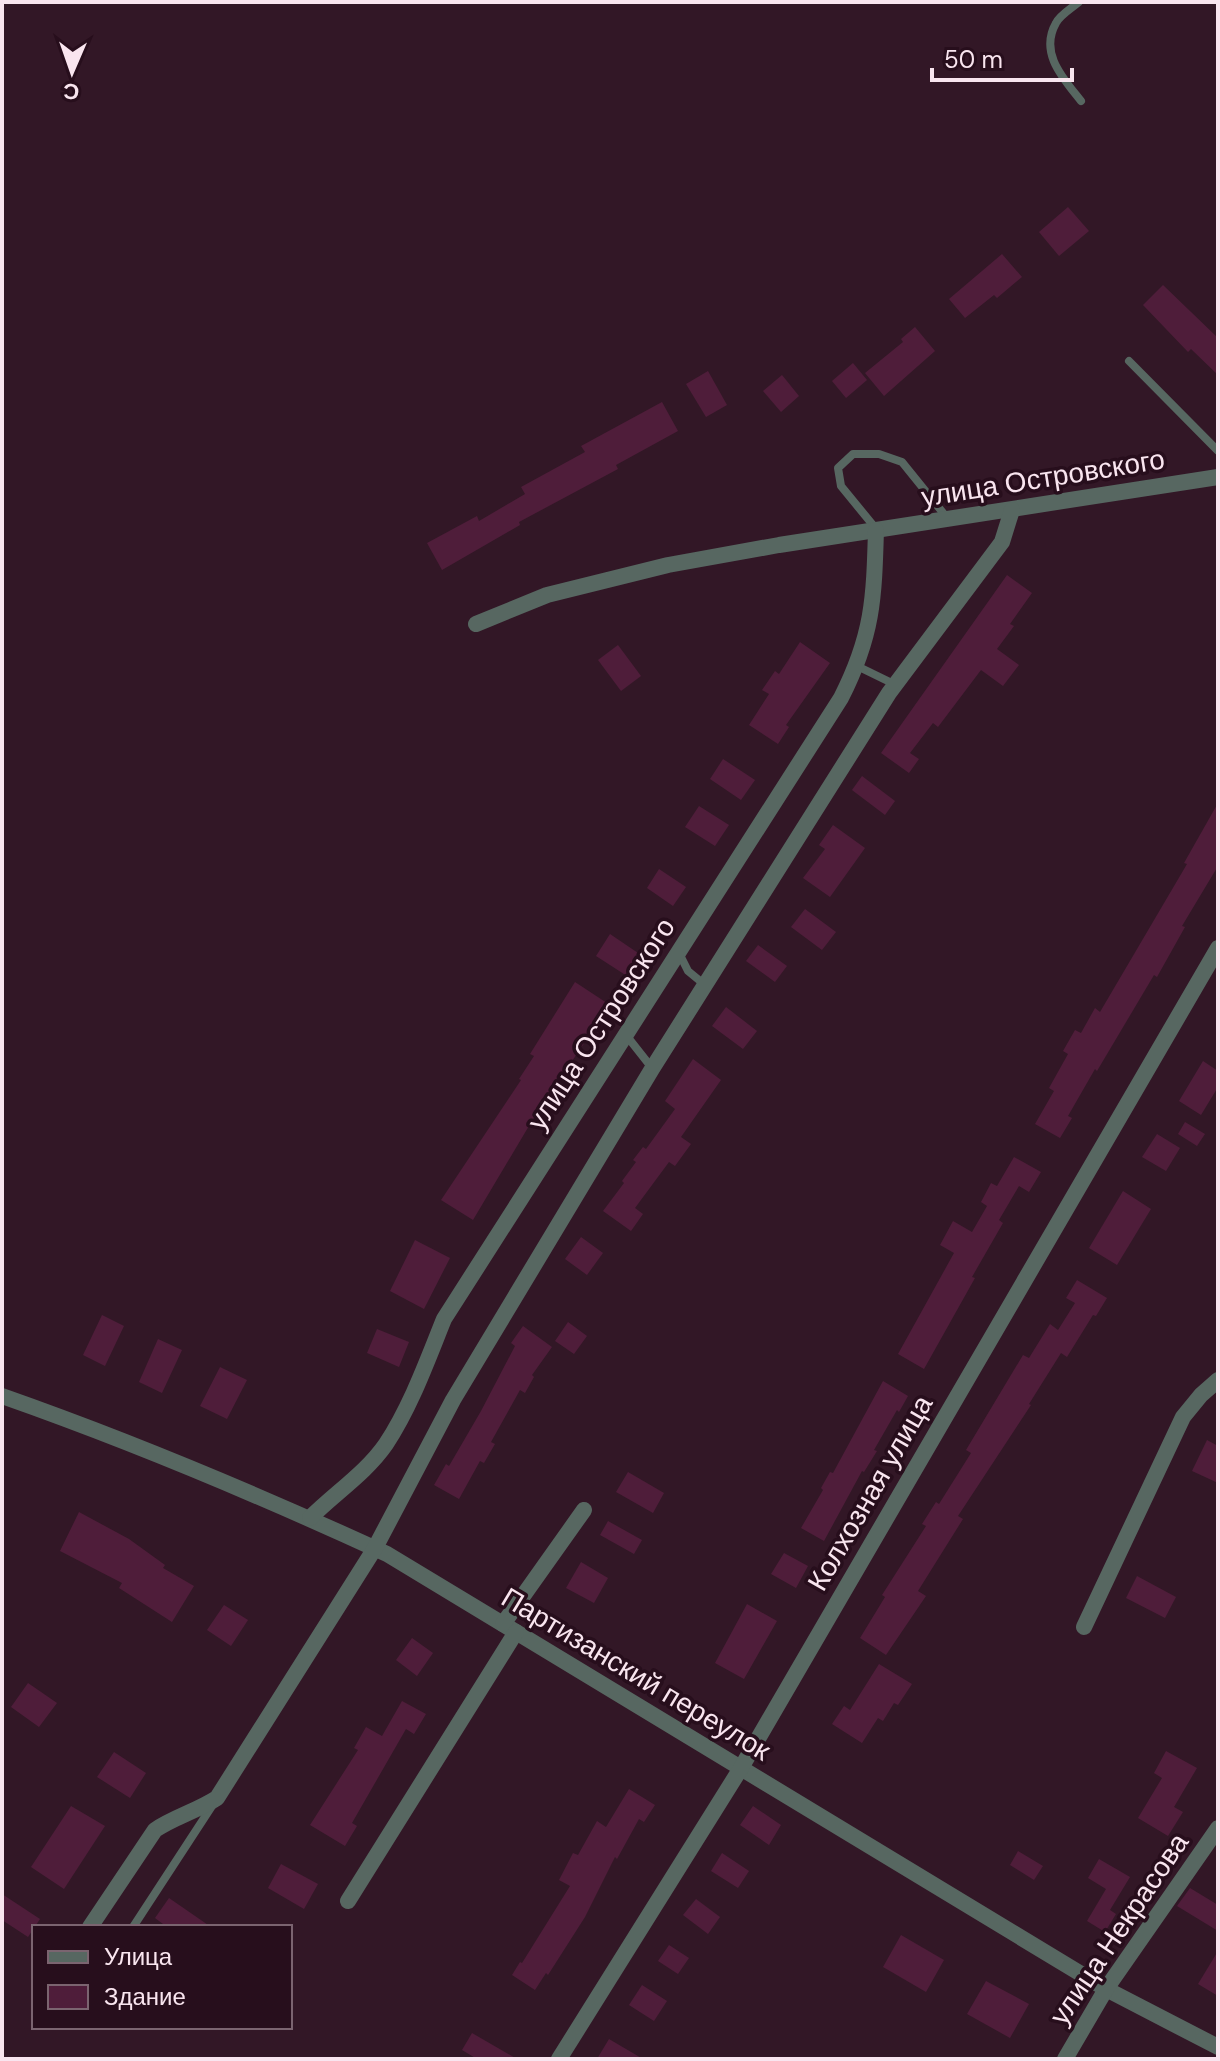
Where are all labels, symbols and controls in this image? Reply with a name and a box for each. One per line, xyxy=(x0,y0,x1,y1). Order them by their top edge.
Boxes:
north arrow xyxy=(32,32,112,112)
scale bar xyxy=(932,32,1072,82)
text: 50 m xyxy=(944,44,1003,75)
text: С xyxy=(63,77,80,106)
street label: улица Островского xyxy=(919,440,1167,516)
street label: улица Островского xyxy=(518,911,684,1137)
street label: Колхозная улица xyxy=(799,1388,941,1598)
street label: Партизанский переулок xyxy=(495,1579,778,1769)
street label: улица Некрасова xyxy=(1041,1826,1197,2032)
legend xyxy=(32,1925,292,2029)
text: Улица xyxy=(104,1941,173,1972)
text: Здание xyxy=(104,1981,186,2012)

